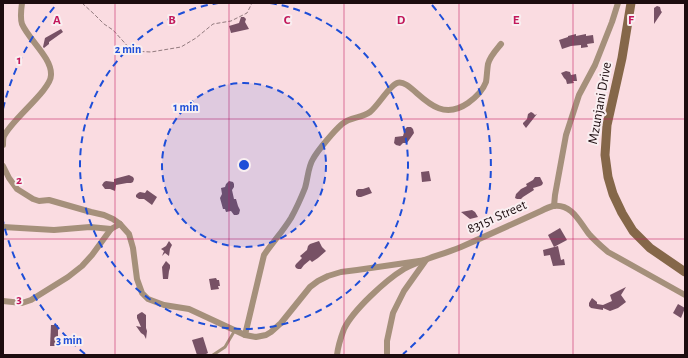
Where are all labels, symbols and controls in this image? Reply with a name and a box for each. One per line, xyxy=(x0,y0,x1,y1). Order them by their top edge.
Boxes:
text: A xyxy=(53,14,61,27)
text: B xyxy=(168,14,176,27)
text: C xyxy=(284,14,291,27)
text: D xyxy=(397,14,406,27)
text: E xyxy=(513,14,520,27)
text: F xyxy=(628,14,635,27)
text: 2 min xyxy=(115,43,141,55)
text: 1 xyxy=(17,54,21,67)
street label: Mzunjani Drive xyxy=(586,61,614,145)
text: 1 min xyxy=(173,101,199,113)
centre of rings xyxy=(237,158,251,172)
text: 2 xyxy=(16,174,22,187)
street label: 83151 Street xyxy=(465,198,529,236)
text: 3 xyxy=(16,293,22,306)
text: 3 min xyxy=(56,334,82,346)

